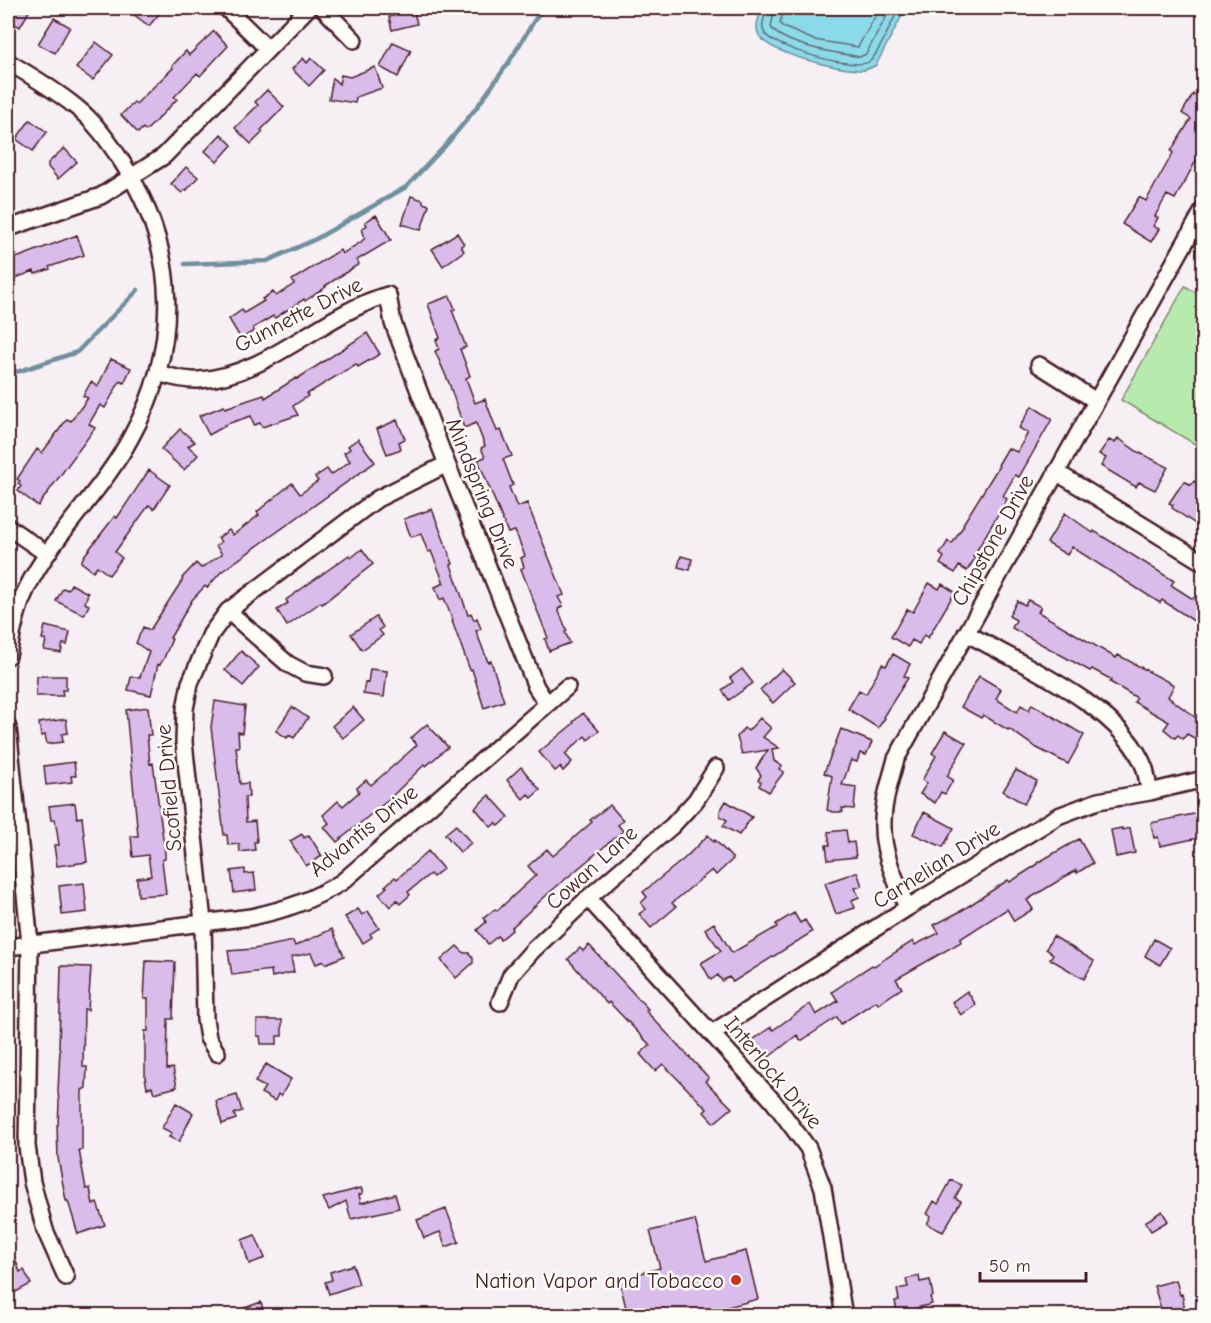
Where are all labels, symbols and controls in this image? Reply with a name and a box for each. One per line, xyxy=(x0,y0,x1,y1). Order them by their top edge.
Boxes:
street label: Gunnette Drive xyxy=(230,272,367,358)
street label: Mindspring Drive xyxy=(440,414,524,573)
street label: Chipstone Drive xyxy=(946,470,1040,611)
street label: Scofield Drive xyxy=(150,723,188,853)
street label: Advantis Drive xyxy=(304,779,423,882)
street label: Carnelian Drive xyxy=(868,815,1005,914)
street label: Cowan Lane xyxy=(541,820,643,915)
street label: Interlock Drive xyxy=(719,1011,828,1134)
scale bar xyxy=(980,1245,1086,1283)
text: 50 m xyxy=(989,1256,1031,1277)
place label: Nation Vapor and Tobacco xyxy=(475,1268,724,1294)
marker: Nation Vapor and Tobacco xyxy=(729,1273,743,1287)

